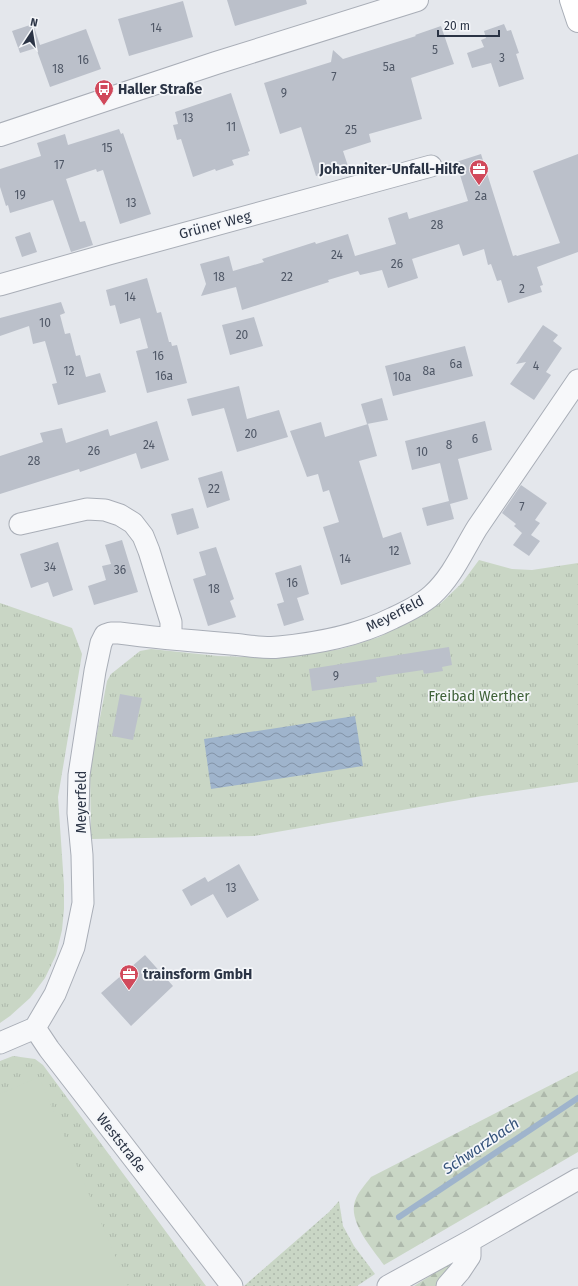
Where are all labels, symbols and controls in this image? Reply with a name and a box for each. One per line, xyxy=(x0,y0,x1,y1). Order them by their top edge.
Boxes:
north arrow xyxy=(12,12,52,52)
scale bar xyxy=(438,12,499,38)
text: N xyxy=(29,16,39,30)
text: 20 m xyxy=(444,19,470,33)
house number: 14 xyxy=(150,21,162,35)
house number: 5 xyxy=(432,43,438,57)
house number: 3 xyxy=(499,51,505,65)
house number: 16 xyxy=(77,53,89,67)
house number: 5a xyxy=(383,60,395,74)
house number: 18 xyxy=(52,62,64,76)
house number: 7 xyxy=(331,70,337,84)
bus stop icon: Haller Straße xyxy=(93,78,115,106)
place label: Haller Straße xyxy=(118,81,202,98)
house number: 9 xyxy=(281,86,287,100)
house number: 13 xyxy=(182,111,194,125)
house number: 11 xyxy=(226,120,236,134)
house number: 25 xyxy=(345,123,357,137)
house number: 15 xyxy=(101,141,113,155)
house number: 17 xyxy=(54,158,64,172)
office icon: Johanniter-Unfall-Hilfe xyxy=(468,158,490,186)
place label: Johanniter-Unfall-Hilfe xyxy=(318,161,465,178)
house number: 19 xyxy=(14,188,26,202)
house number: 2a xyxy=(475,189,487,203)
house number: 13 xyxy=(125,196,137,210)
street label: Grüner Weg xyxy=(177,207,253,243)
house number: 28 xyxy=(431,218,444,232)
house number: 24 xyxy=(331,248,344,262)
house number: 26 xyxy=(391,257,403,271)
house number: 18 xyxy=(213,270,225,284)
house number: 22 xyxy=(281,270,293,284)
house number: 2 xyxy=(519,282,525,296)
house number: 14 xyxy=(124,290,136,304)
house number: 10 xyxy=(39,316,51,330)
house number: 20 xyxy=(236,328,249,342)
house number: 16 xyxy=(152,349,164,363)
house number: 6a xyxy=(450,357,462,371)
house number: 4 xyxy=(533,359,540,373)
house number: 12 xyxy=(63,364,75,378)
house number: 8a xyxy=(422,364,436,378)
house number: 16a xyxy=(155,369,173,383)
house number: 10a xyxy=(393,370,411,384)
house number: 20 xyxy=(245,427,258,441)
house number: 6 xyxy=(472,432,478,446)
house number: 24 xyxy=(143,438,156,452)
house number: 8 xyxy=(446,438,453,452)
house number: 26 xyxy=(88,444,100,458)
house number: 10 xyxy=(416,445,428,459)
house number: 28 xyxy=(28,454,41,468)
house number: 22 xyxy=(208,482,220,496)
house number: 7 xyxy=(519,500,525,514)
house number: 12 xyxy=(388,544,400,558)
house number: 14 xyxy=(339,552,351,566)
house number: 34 xyxy=(44,560,57,574)
house number: 36 xyxy=(114,563,126,577)
house number: 16 xyxy=(286,576,298,590)
house number: 18 xyxy=(208,582,220,596)
street label: Meyerfeld xyxy=(363,592,427,636)
house number: 9 xyxy=(333,669,339,683)
park label: Freibad Werther xyxy=(428,688,530,705)
street label: Meyerfeld xyxy=(73,771,90,833)
house number: 13 xyxy=(225,881,237,895)
office icon: trainsform GmbH xyxy=(118,963,140,991)
place label: trainsform GmbH xyxy=(143,966,252,983)
street label: Weststraße xyxy=(93,1110,149,1176)
water label: Schwarzbach xyxy=(439,1114,523,1179)

